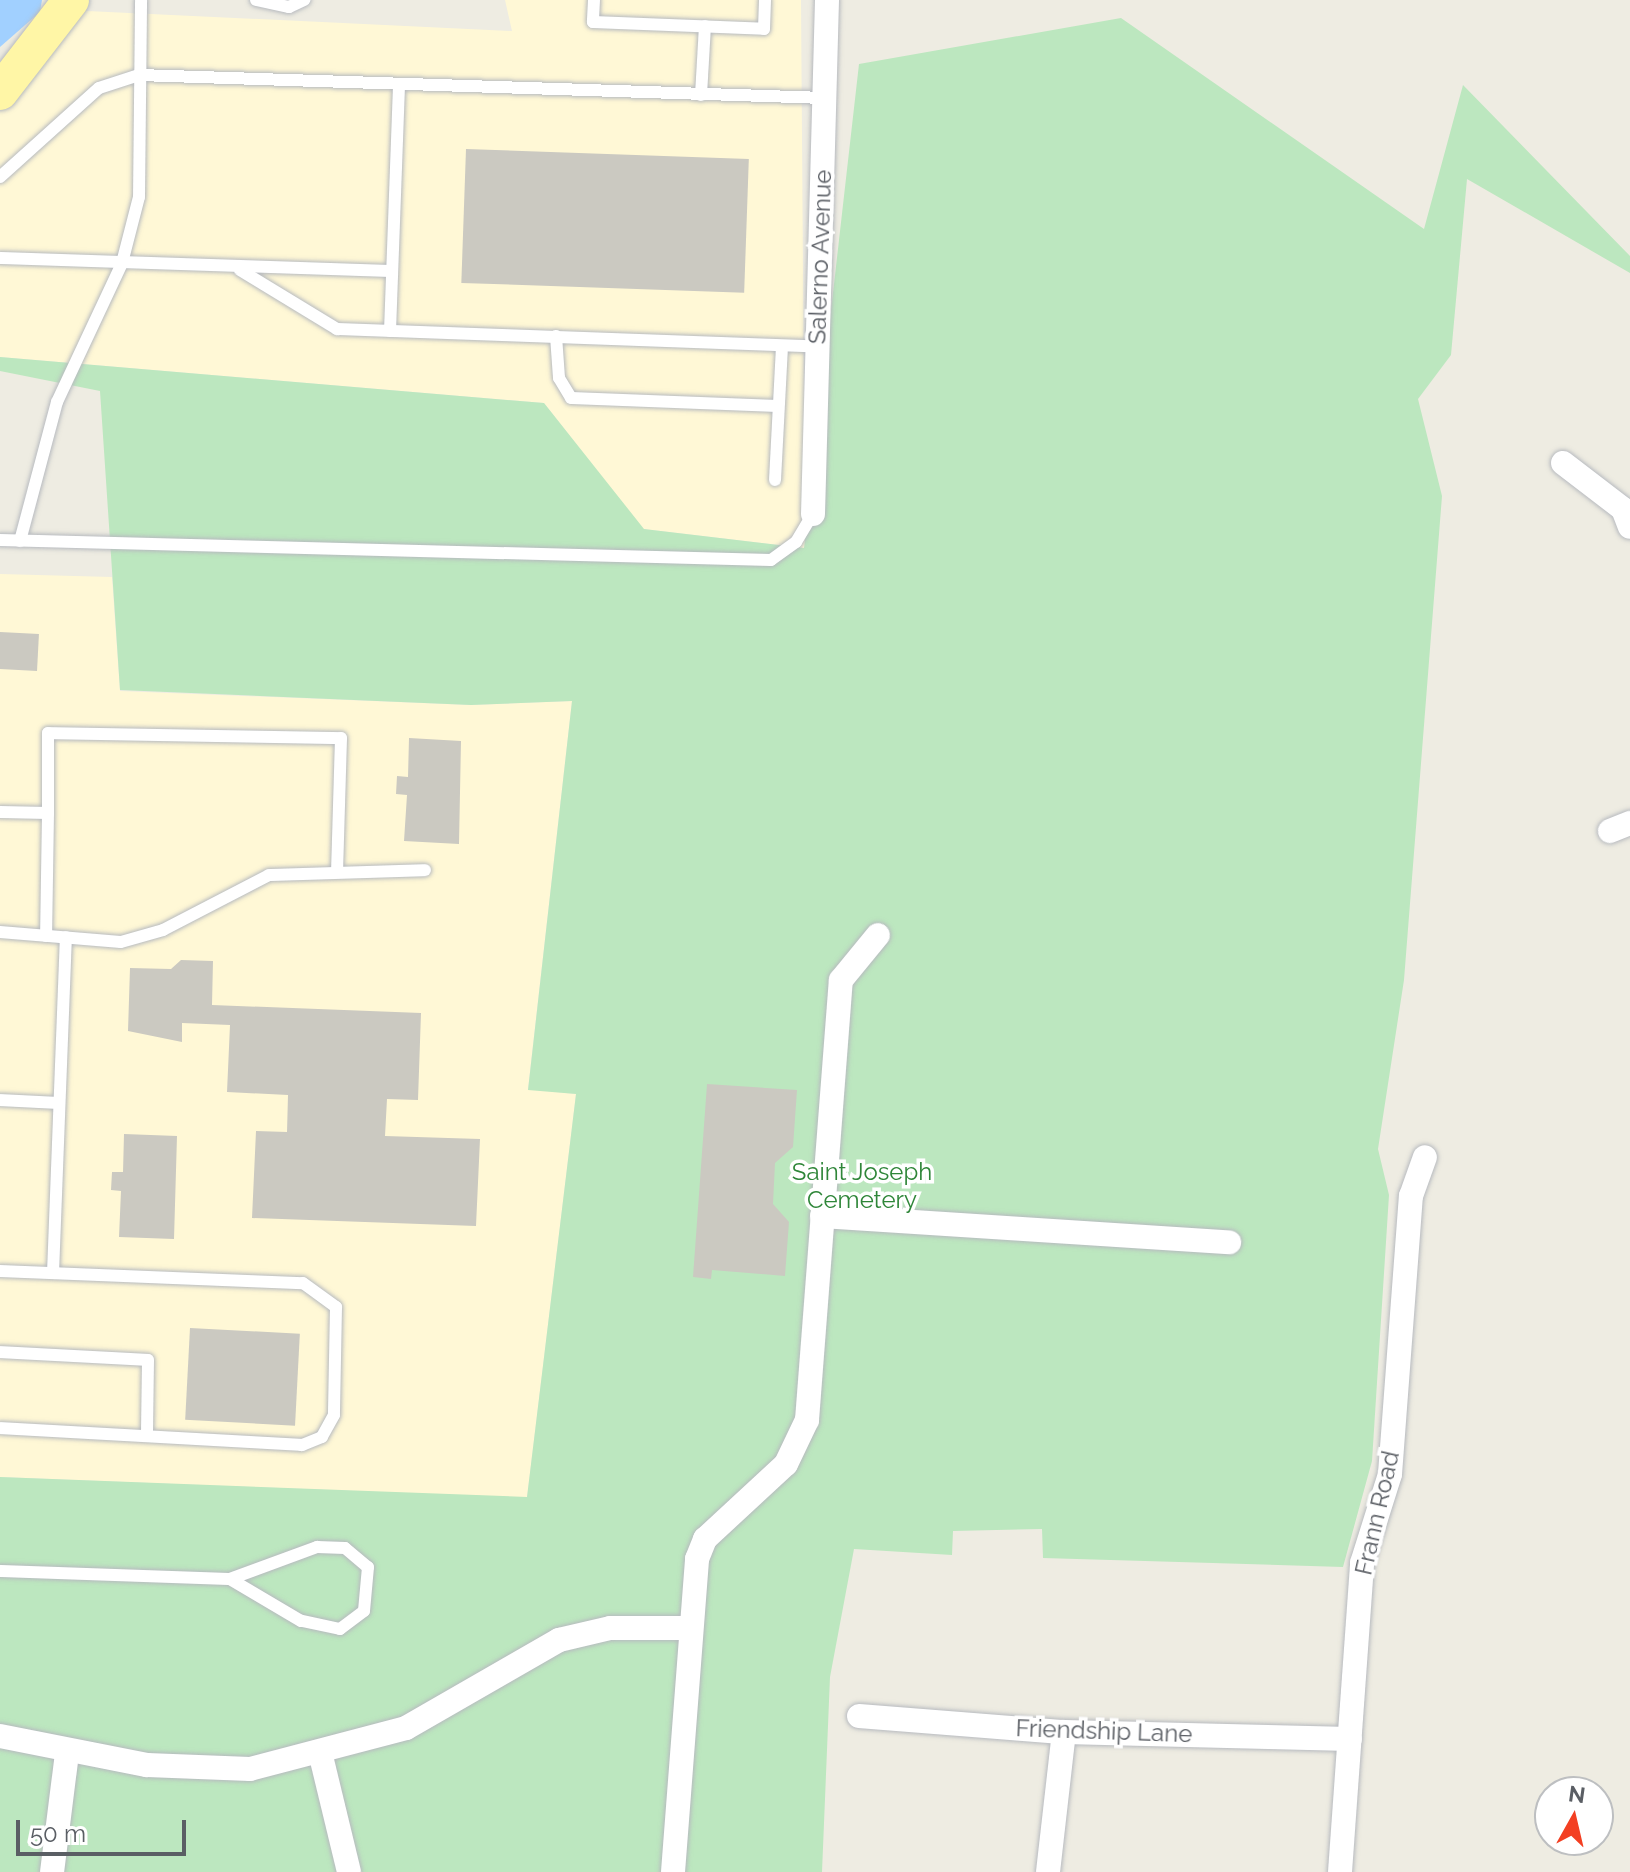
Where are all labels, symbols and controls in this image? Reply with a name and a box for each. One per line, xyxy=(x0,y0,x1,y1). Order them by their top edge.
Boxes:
street label: Salerno Avenue xyxy=(803,169,837,345)
park label: Saint Joseph Cemetery xyxy=(791,1158,933,1214)
street label: Frann Road xyxy=(1349,1448,1405,1578)
street label: Friendship Lane xyxy=(1015,1714,1193,1748)
north arrow xyxy=(1534,1776,1614,1856)
text: N xyxy=(1567,1780,1587,1808)
scale bar xyxy=(20,1804,190,1854)
text: 50 m xyxy=(30,1819,86,1848)

